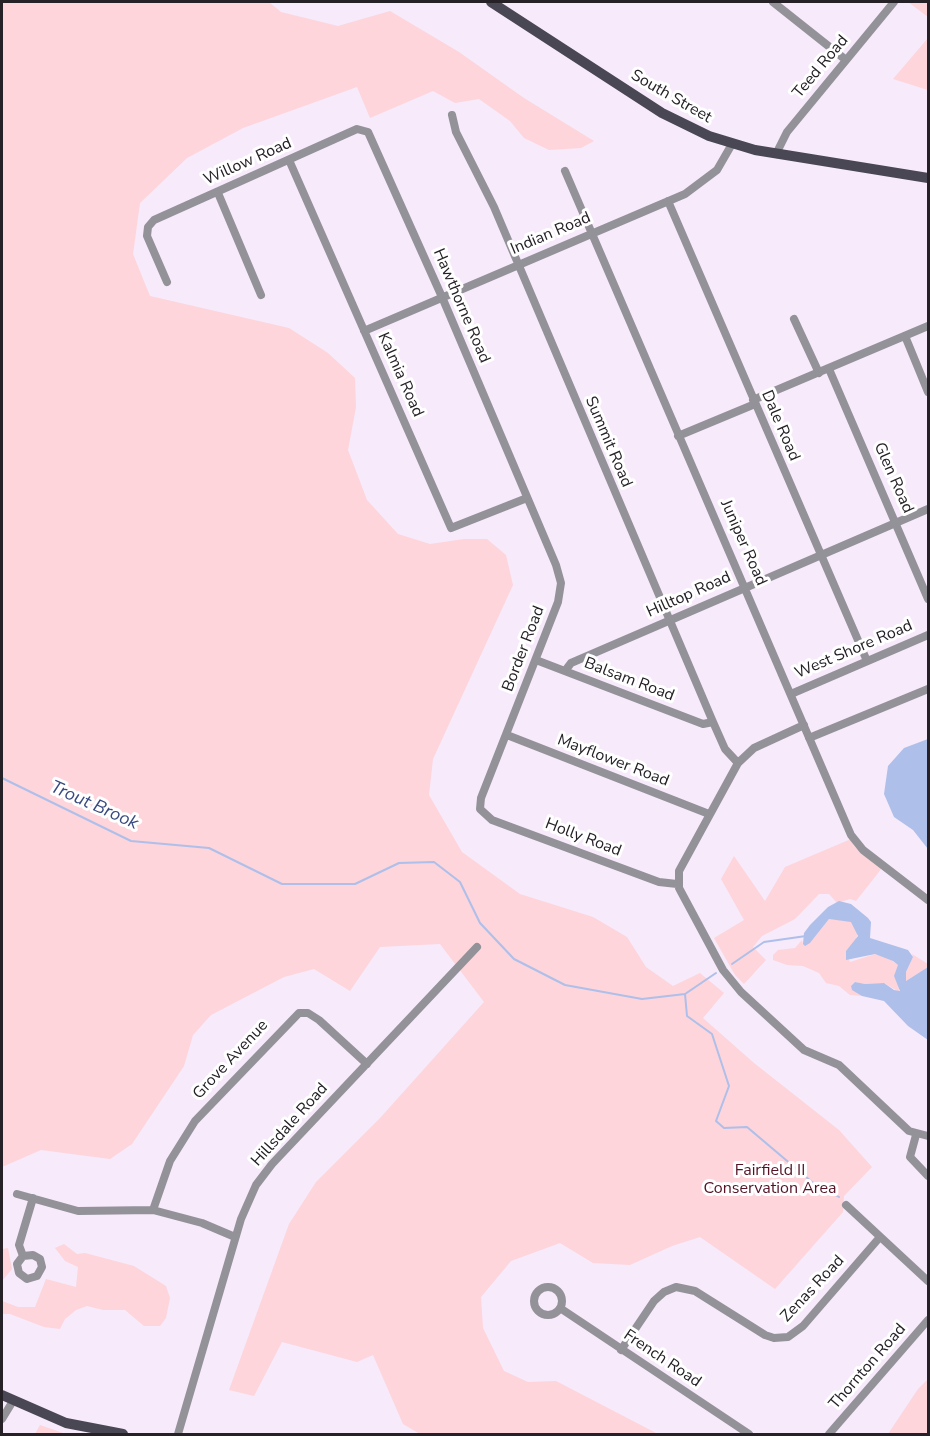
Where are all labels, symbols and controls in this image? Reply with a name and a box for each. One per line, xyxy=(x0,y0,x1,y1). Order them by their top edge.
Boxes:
street label: Teed Road xyxy=(789,32,853,102)
street label: South Street xyxy=(627,66,715,128)
street label: Willow Road xyxy=(201,134,295,190)
street label: Indian Road xyxy=(508,209,594,259)
street label: Hawthorne Road xyxy=(428,246,494,366)
street label: Kalmia Road xyxy=(373,330,427,420)
street label: Dale Road xyxy=(757,388,803,464)
street label: Summit Road xyxy=(580,394,636,490)
street label: Glen Road xyxy=(869,440,917,516)
street label: Juniper Road xyxy=(716,497,770,589)
street label: Hilltop Road xyxy=(644,568,734,622)
street label: Border Road xyxy=(499,603,549,695)
street label: West Shore Road xyxy=(792,617,916,683)
street label: Balsam Road xyxy=(581,654,677,706)
street label: Mayflower Road xyxy=(554,731,672,791)
water label: Trout Brook xyxy=(47,777,141,835)
street label: Holly Road xyxy=(542,815,624,861)
street label: Grove Avenue xyxy=(189,1016,273,1104)
street label: Hillsdale Road xyxy=(248,1079,332,1171)
park label: Fairfield II Conservation Area xyxy=(704,1161,836,1199)
street label: Zenas Road xyxy=(777,1252,849,1326)
street label: Thornton Road xyxy=(826,1320,910,1414)
street label: French Road xyxy=(619,1326,705,1392)

